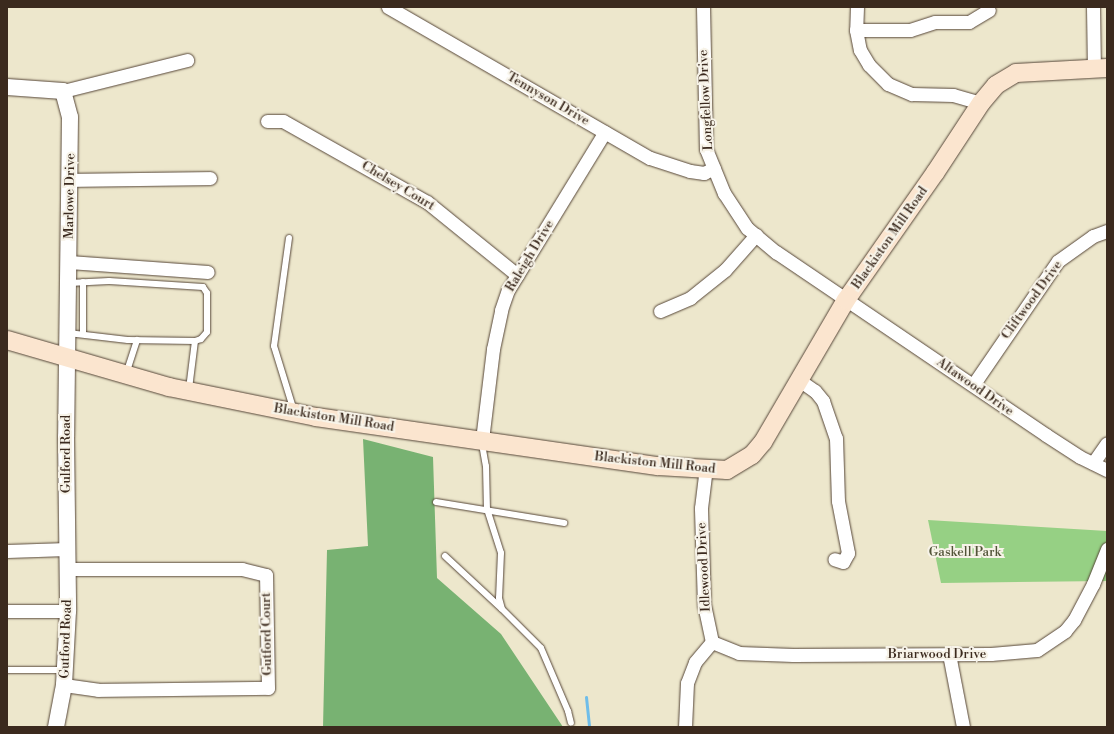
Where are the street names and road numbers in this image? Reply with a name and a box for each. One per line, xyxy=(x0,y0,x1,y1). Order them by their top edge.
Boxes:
street label: Longfellow Drive xyxy=(696,49,716,151)
street label: Tennyson Drive xyxy=(504,69,592,129)
street label: Marlowe Drive xyxy=(61,153,79,239)
street label: Chelsey Court xyxy=(359,158,437,214)
street label: Blackiston Mill Road xyxy=(849,184,931,292)
street label: Raleigh Drive xyxy=(502,217,558,295)
street label: Cliftwood Drive xyxy=(998,258,1066,342)
street label: Altawood Drive xyxy=(933,355,1017,419)
street label: Blackiston Mill Road xyxy=(273,401,395,435)
street label: Gulford Road xyxy=(58,415,74,493)
street label: Blackiston Mill Road xyxy=(594,449,716,477)
street label: Idlewood Drive xyxy=(694,522,714,612)
street label: Gutford Court xyxy=(258,592,276,676)
street label: Gutford Road xyxy=(57,599,75,679)
street label: Briarwood Drive xyxy=(888,646,986,662)

